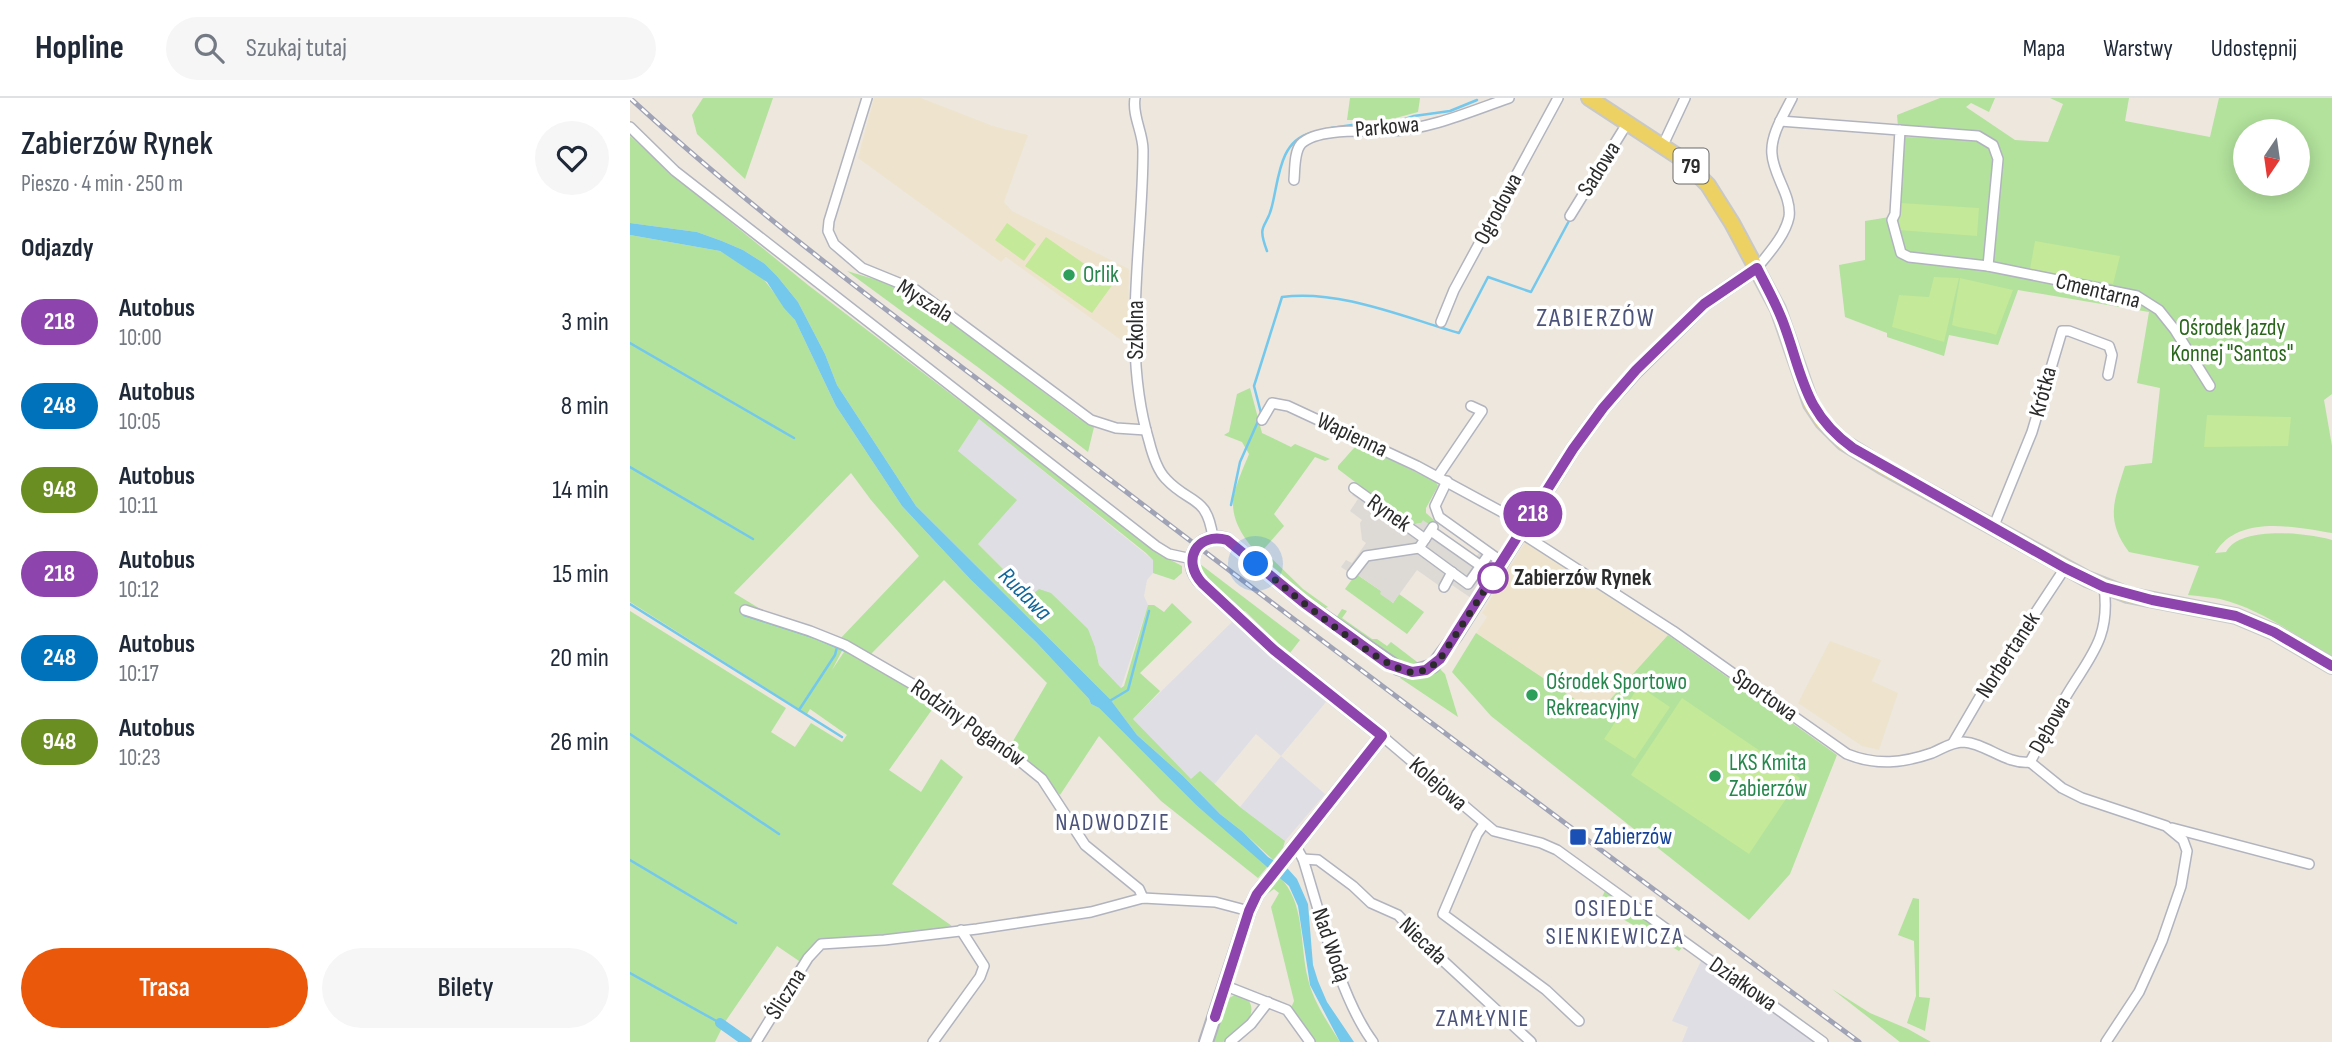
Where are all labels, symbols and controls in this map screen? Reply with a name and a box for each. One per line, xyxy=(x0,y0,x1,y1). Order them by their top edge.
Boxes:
search box xyxy=(166,17,656,80)
text: Hopline xyxy=(35,28,124,68)
icon: search xyxy=(190,29,228,67)
text: Szukaj tutaj xyxy=(246,33,347,64)
text: Mapa xyxy=(2023,34,2065,63)
text: Warstwy xyxy=(2103,34,2173,63)
text: Udostępnij xyxy=(2211,34,2297,63)
street label: Parkowa xyxy=(1354,110,1420,144)
north arrow xyxy=(2233,119,2310,196)
map controls xyxy=(2233,119,2310,196)
button: heart xyxy=(535,121,609,195)
text: Zabierzów Rynek xyxy=(21,124,213,164)
street label: Sadowa xyxy=(1571,136,1627,202)
road number: 79 xyxy=(1674,148,1708,184)
street label: Ogrodowa xyxy=(1468,169,1528,249)
text: Pieszo · 4 min · 250 m xyxy=(21,170,183,198)
text: Odjazdy xyxy=(21,233,93,264)
place label: Orlik xyxy=(1083,261,1119,289)
marker: Orlik xyxy=(1061,267,1077,283)
street label: Cmentarna xyxy=(2053,267,2143,315)
street label: Myszala xyxy=(892,273,958,329)
text: Autobus xyxy=(119,293,195,324)
street label: Szkolna xyxy=(1122,301,1150,360)
district label: ZABIERZÓW xyxy=(1536,303,1656,334)
text: 218 xyxy=(44,307,75,336)
text: 3 min xyxy=(561,307,609,338)
park label: Ośrodek Jazdy Konnej "Santos" xyxy=(2170,314,2294,368)
text: 10:00 xyxy=(119,324,162,352)
street label: Krótka xyxy=(2023,364,2063,420)
text: Autobus xyxy=(119,377,195,408)
text: 248 xyxy=(43,391,76,420)
text: 8 min xyxy=(561,391,609,422)
street label: Wapienna xyxy=(1312,407,1392,463)
text: 10:05 xyxy=(119,408,161,436)
text: Autobus xyxy=(119,461,195,492)
text: 948 xyxy=(43,475,76,504)
text: 14 min xyxy=(552,475,609,506)
street label: Rynek xyxy=(1362,488,1416,538)
line badge: 218 xyxy=(1493,491,1573,537)
text: 10:11 xyxy=(119,492,157,520)
text: 218 xyxy=(1517,499,1549,528)
text: Autobus xyxy=(119,545,195,576)
your location xyxy=(1238,546,1273,581)
text: 218 xyxy=(44,559,75,588)
text: 15 min xyxy=(553,559,609,590)
water label: Rudawa xyxy=(992,561,1058,627)
marker: Zabierzów Rynek xyxy=(1478,563,1508,593)
place label: Zabierzów Rynek xyxy=(1514,564,1652,592)
text: 10:12 xyxy=(119,576,159,604)
street label: Norbertanek xyxy=(1970,606,2046,703)
text: Autobus xyxy=(119,629,195,660)
text: 248 xyxy=(43,643,76,672)
text: 20 min xyxy=(550,643,609,674)
text: 10:17 xyxy=(119,660,159,688)
street label: Sportowa xyxy=(1727,662,1803,728)
place label: Ośrodek Sportowo Rekreacyjny xyxy=(1546,668,1687,722)
street label: Rodziny Poganów xyxy=(905,673,1031,773)
marker: Ośrodek Sportowo Rekreacyjny xyxy=(1524,687,1540,703)
street label: Dębowa xyxy=(2023,692,2077,758)
text: Autobus xyxy=(119,713,195,744)
text: 948 xyxy=(43,727,76,756)
text: 26 min xyxy=(550,727,609,758)
text: 10:23 xyxy=(119,744,161,772)
place label: LKS Kmita Zabierzów xyxy=(1729,749,1807,803)
street label: Kolejowa xyxy=(1403,751,1473,817)
marker: LKS Kmita Zabierzów xyxy=(1707,768,1723,784)
district label: NADWODZIE xyxy=(1055,808,1171,837)
place label: Zabierzów xyxy=(1594,823,1672,851)
marker: Zabierzów xyxy=(1568,827,1588,847)
district label: OSIEDLE SIENKIEWICZA xyxy=(1545,894,1685,951)
street label: Nad Wodą xyxy=(1305,904,1357,986)
street label: Niecała xyxy=(1393,911,1453,971)
button: Trasa xyxy=(21,948,308,1028)
button: Bilety xyxy=(322,948,609,1028)
street label: Działkowa xyxy=(1704,951,1782,1017)
street label: Śliczna xyxy=(760,963,812,1025)
district label: ZAMŁYNIE xyxy=(1436,1004,1530,1033)

